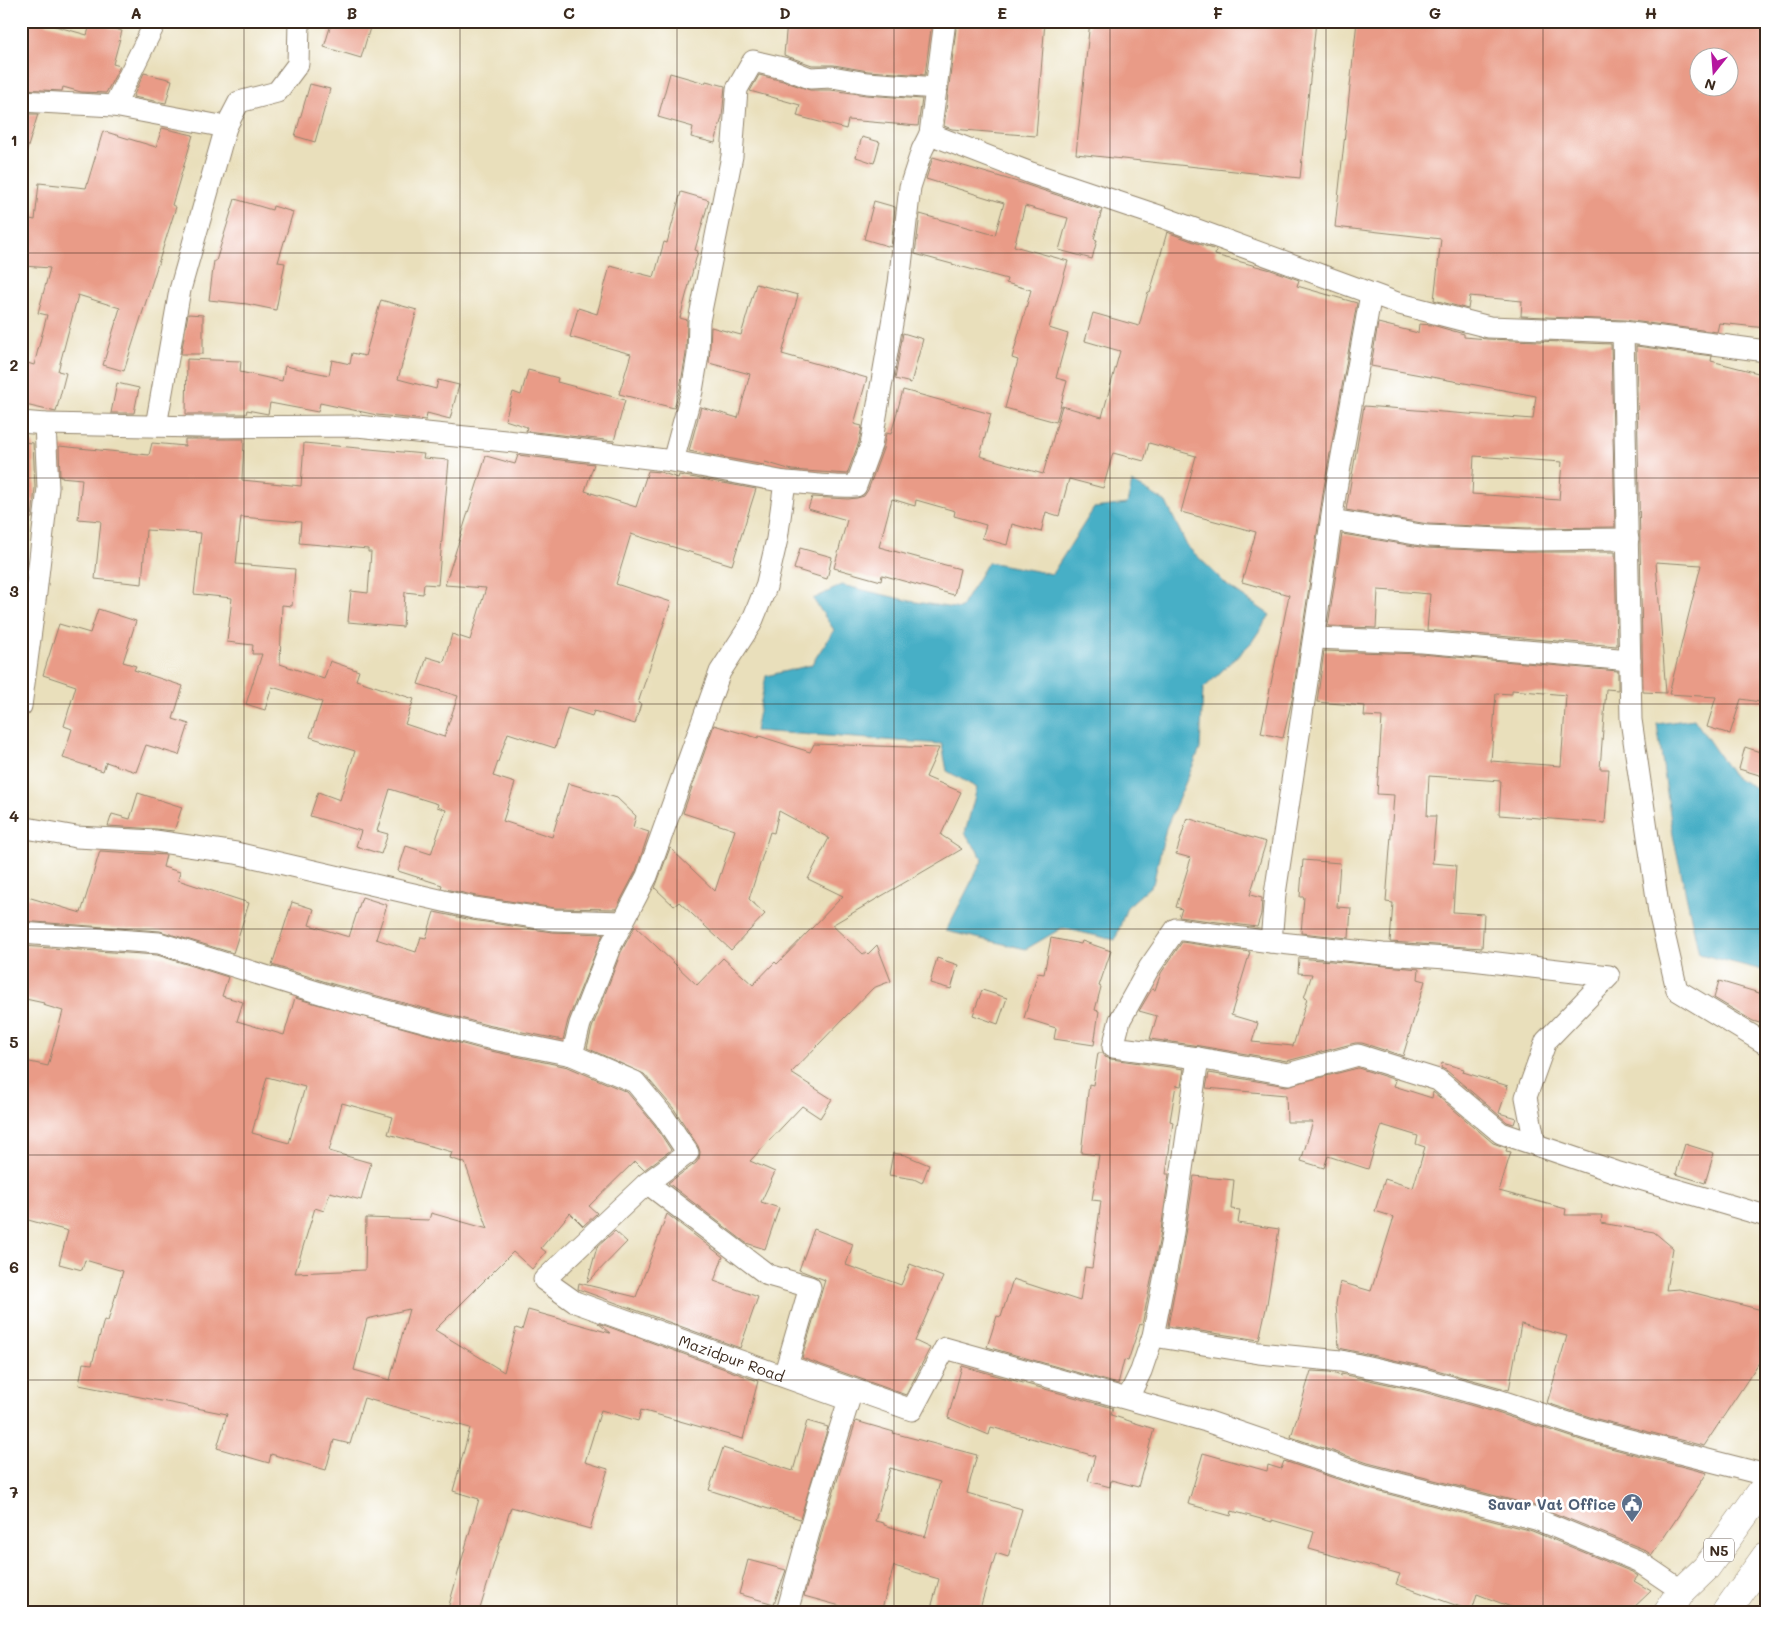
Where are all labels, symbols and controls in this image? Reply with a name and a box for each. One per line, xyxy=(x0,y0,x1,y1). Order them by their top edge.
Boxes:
text: A xyxy=(130,2,142,23)
text: B xyxy=(347,2,357,23)
text: C xyxy=(563,2,575,23)
text: D xyxy=(779,2,791,23)
text: E xyxy=(997,2,1007,23)
text: F xyxy=(1213,2,1223,23)
text: G xyxy=(1429,2,1441,23)
text: H xyxy=(1645,2,1657,23)
north arrow xyxy=(1690,48,1740,98)
text: N xyxy=(1702,74,1718,96)
text: 1 xyxy=(10,129,18,150)
text: 2 xyxy=(10,354,19,375)
text: 3 xyxy=(9,580,19,601)
text: 4 xyxy=(9,805,19,826)
text: 5 xyxy=(9,1031,19,1052)
text: 6 xyxy=(9,1256,19,1277)
street label: Mazidpur Road xyxy=(676,1330,787,1386)
text: 7 xyxy=(10,1481,19,1502)
public building icon: Savar Vat Office xyxy=(1620,1492,1644,1523)
place label: Savar Vat Office xyxy=(1488,1494,1616,1514)
road number: N5 xyxy=(1704,1538,1734,1562)

